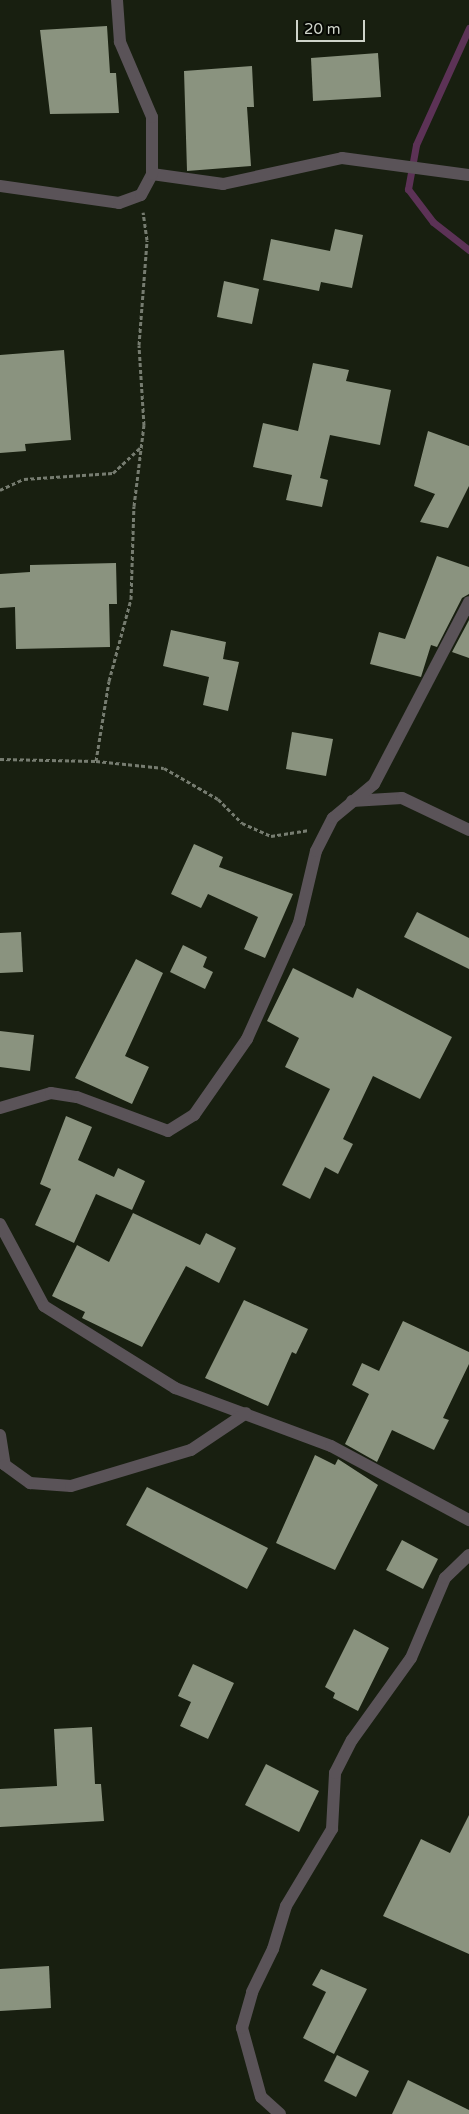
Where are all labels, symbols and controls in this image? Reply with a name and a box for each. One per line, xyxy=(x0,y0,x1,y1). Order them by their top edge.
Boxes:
scale bar xyxy=(299,10,368,42)
text: 20 m xyxy=(304,20,341,38)

